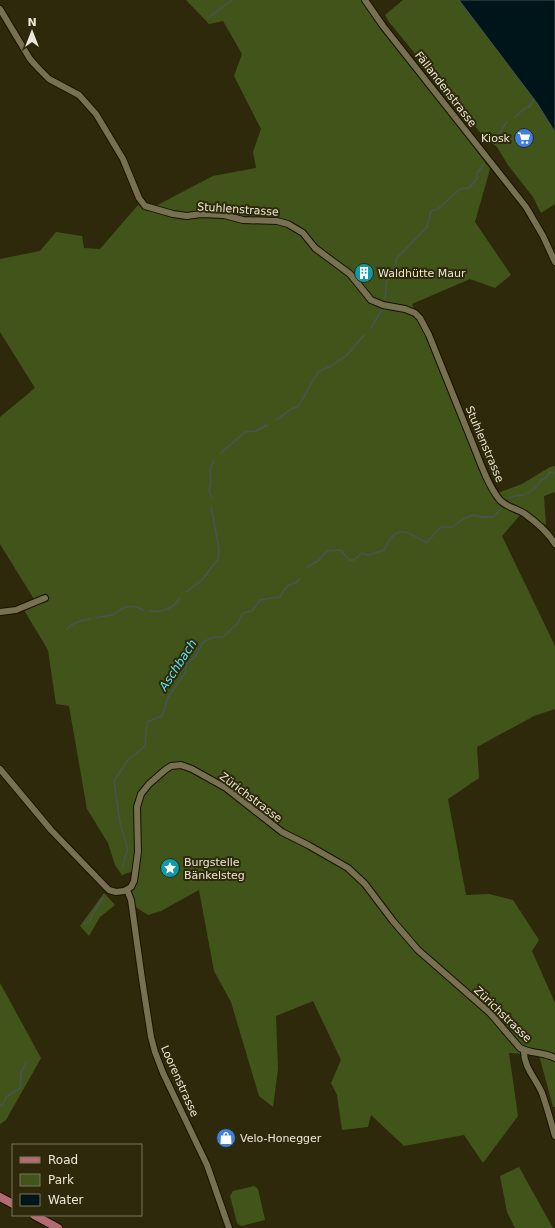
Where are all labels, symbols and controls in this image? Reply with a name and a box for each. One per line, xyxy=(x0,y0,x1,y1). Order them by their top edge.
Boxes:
north arrow xyxy=(12,12,52,52)
text: N xyxy=(27,16,37,29)
street label: Fällandenstrasse xyxy=(412,49,479,130)
supermarket icon: Kiosk xyxy=(513,127,535,149)
place label: Kiosk xyxy=(481,132,511,145)
street label: Stuhlenstrasse xyxy=(197,200,279,219)
building icon: Waldhütte Maur xyxy=(353,262,375,284)
place label: Waldhütte Maur xyxy=(378,267,466,280)
street label: Stuhlenstrasse xyxy=(463,404,507,484)
water label: Aschbach xyxy=(156,637,200,694)
street label: Zürichstrasse xyxy=(217,770,285,825)
place label: Burgstelle Bänkelsteg xyxy=(184,856,245,882)
place icon: Burgstelle Bänkelsteg xyxy=(159,857,181,879)
street label: Zürichstrasse xyxy=(471,984,534,1045)
street label: Loorenstrasse xyxy=(158,1043,201,1119)
shop icon: Velo-Honegger xyxy=(215,1127,237,1149)
place label: Velo-Honegger xyxy=(240,1132,322,1145)
legend xyxy=(12,1144,142,1216)
text: Road xyxy=(48,1153,78,1167)
text: Park xyxy=(48,1173,74,1187)
text: Water xyxy=(48,1193,84,1207)

